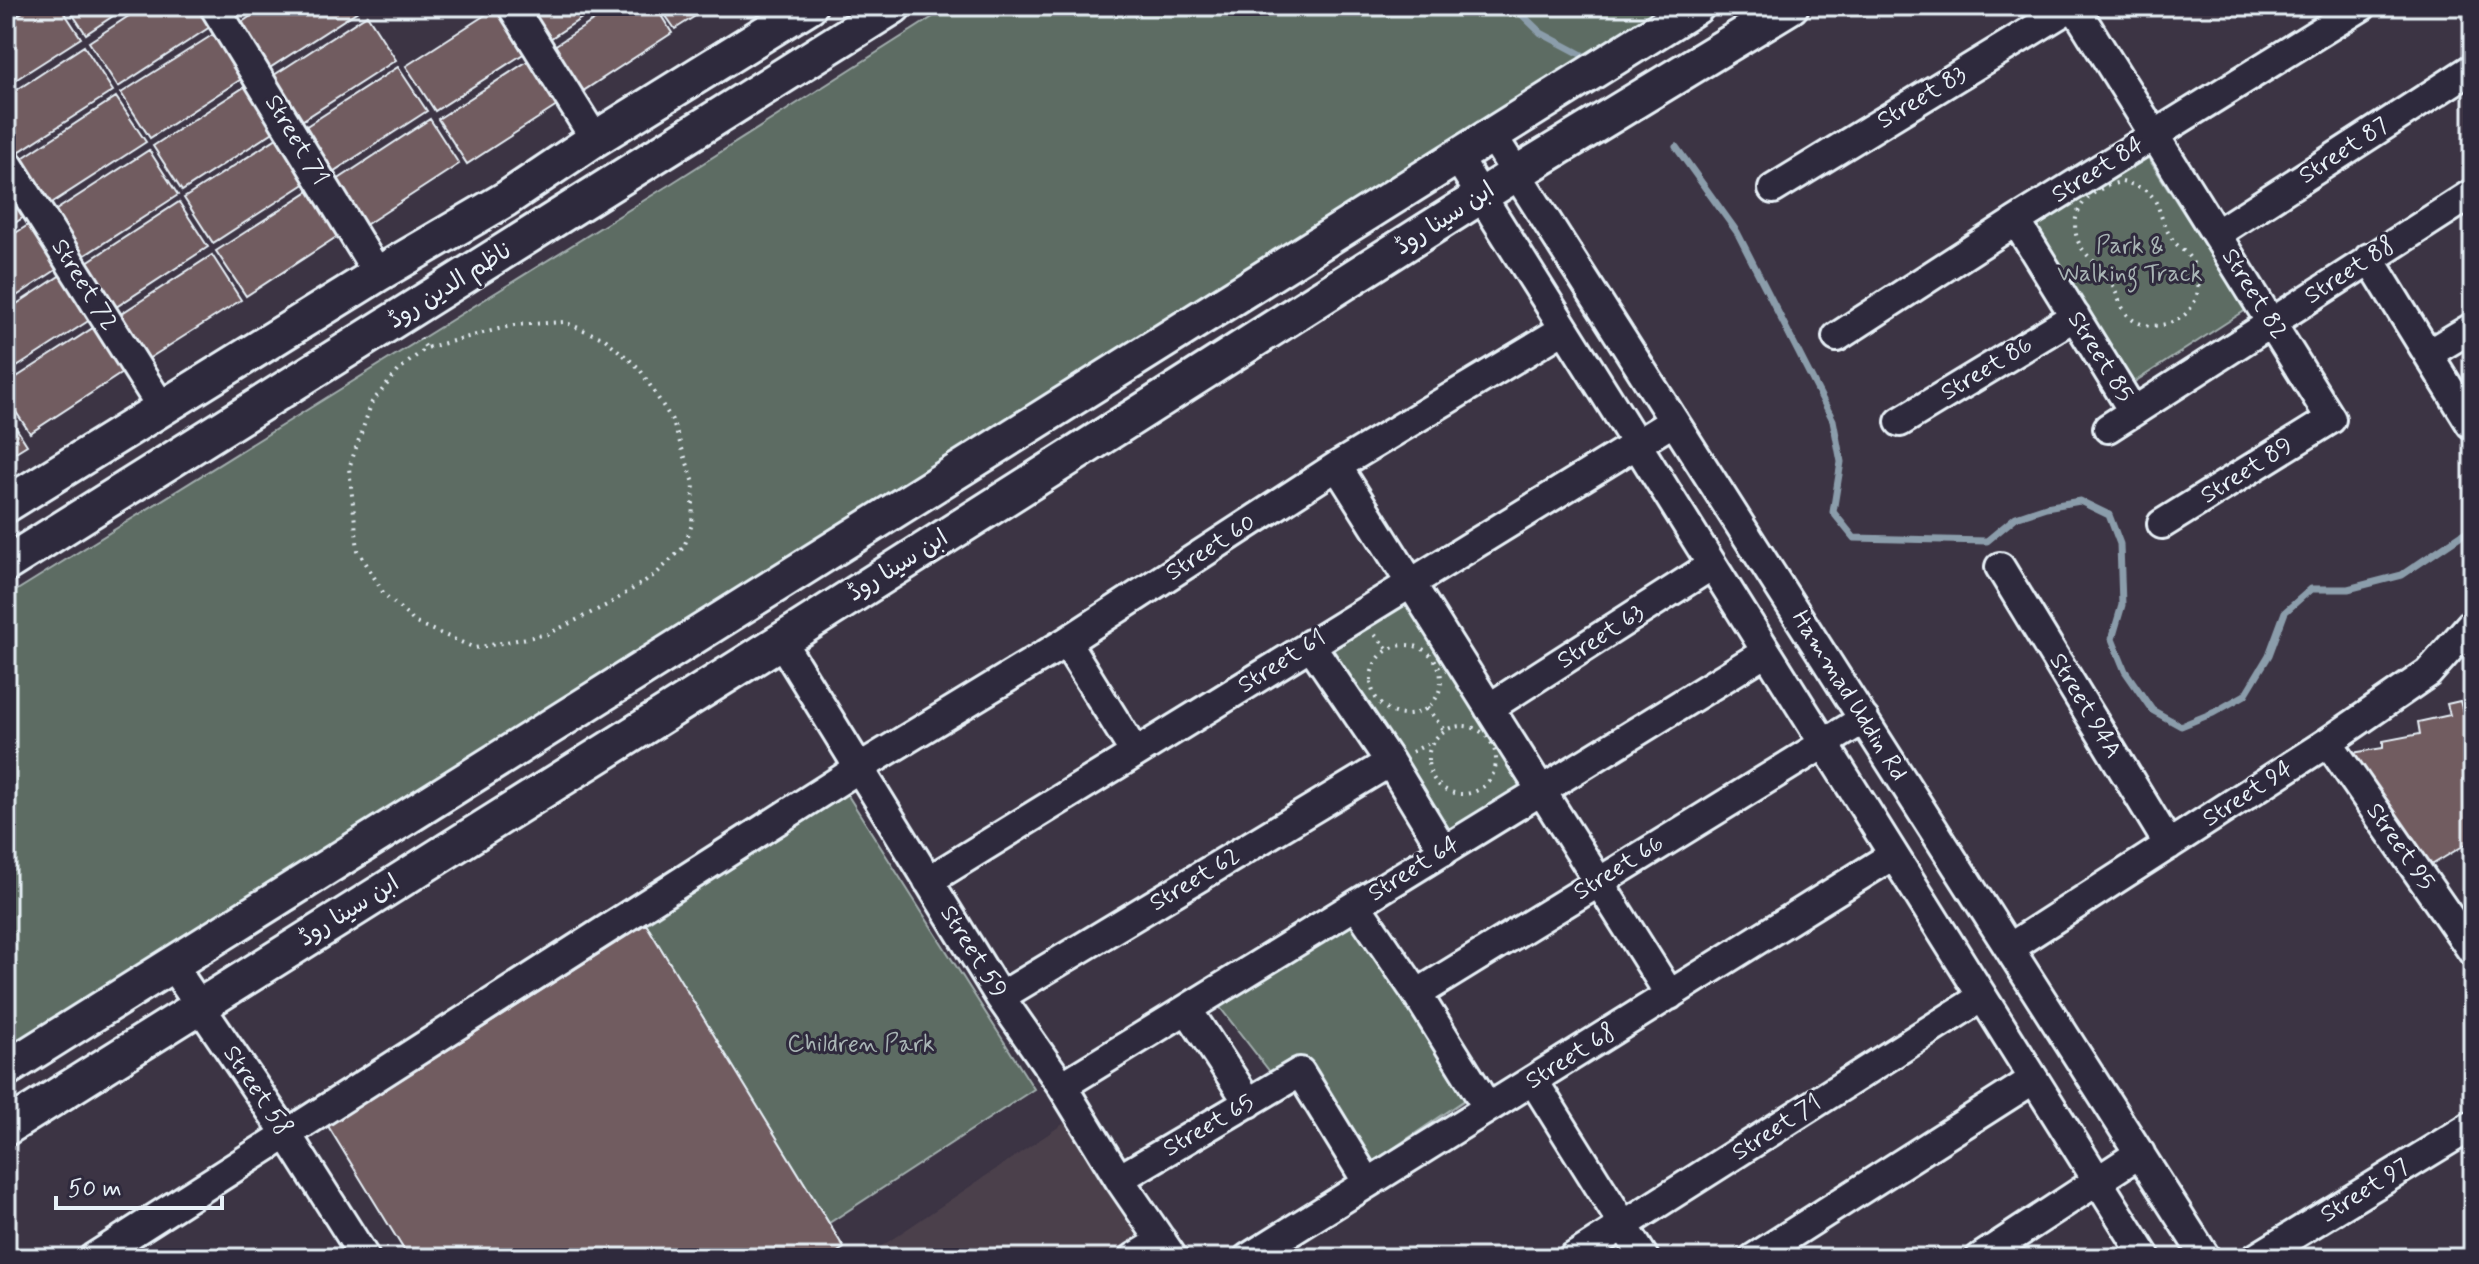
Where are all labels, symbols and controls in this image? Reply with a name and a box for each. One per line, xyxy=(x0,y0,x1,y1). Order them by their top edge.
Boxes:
street label: Street 83 xyxy=(1872,59,1972,137)
street label: Street 71 xyxy=(257,89,335,191)
street label: Street 87 xyxy=(2293,111,2395,191)
street label: Street 84 xyxy=(2046,129,2150,211)
street label: ابن سینا روڈ xyxy=(1389,175,1501,263)
street label: Street 88 xyxy=(2299,230,2401,312)
park label: Park & Walking Track xyxy=(2057,231,2203,293)
street label: Street 72 xyxy=(44,233,124,337)
street label: ناظم الدین روڈ xyxy=(382,236,518,337)
street label: Street 82 xyxy=(2214,243,2294,345)
street label: Street 85 xyxy=(2060,306,2140,408)
street label: Street 86 xyxy=(1935,329,2039,409)
street label: Street 89 xyxy=(2195,431,2299,511)
street label: Street 60 xyxy=(1160,507,1262,589)
street label: ابن سینا روڈ xyxy=(842,523,954,609)
street label: Street 63 xyxy=(1552,597,1650,677)
street label: Hammad Uddin Rd xyxy=(1784,605,1914,787)
street label: Street 61 xyxy=(1232,623,1332,701)
street label: Street 94A xyxy=(2042,648,2128,764)
street label: Street 94 xyxy=(2197,753,2299,835)
street label: Street 95 xyxy=(2359,797,2441,897)
street label: Street 66 xyxy=(1568,828,1670,908)
street label: Street 64 xyxy=(1363,829,1465,909)
street label: Street 62 xyxy=(1144,841,1246,919)
street label: ابن سینا روڈ xyxy=(293,868,405,954)
street label: Street 59 xyxy=(932,900,1014,1004)
street label: Street 68 xyxy=(1520,1017,1622,1097)
park label: Children Park xyxy=(787,1029,935,1060)
street label: Street 58 xyxy=(215,1040,299,1142)
street label: Street 65 xyxy=(1158,1088,1260,1164)
street label: Street 71 xyxy=(1727,1088,1827,1168)
street label: Street 97 xyxy=(2315,1152,2415,1230)
scale bar xyxy=(56,1160,222,1210)
text: 50 m xyxy=(68,1174,122,1205)

